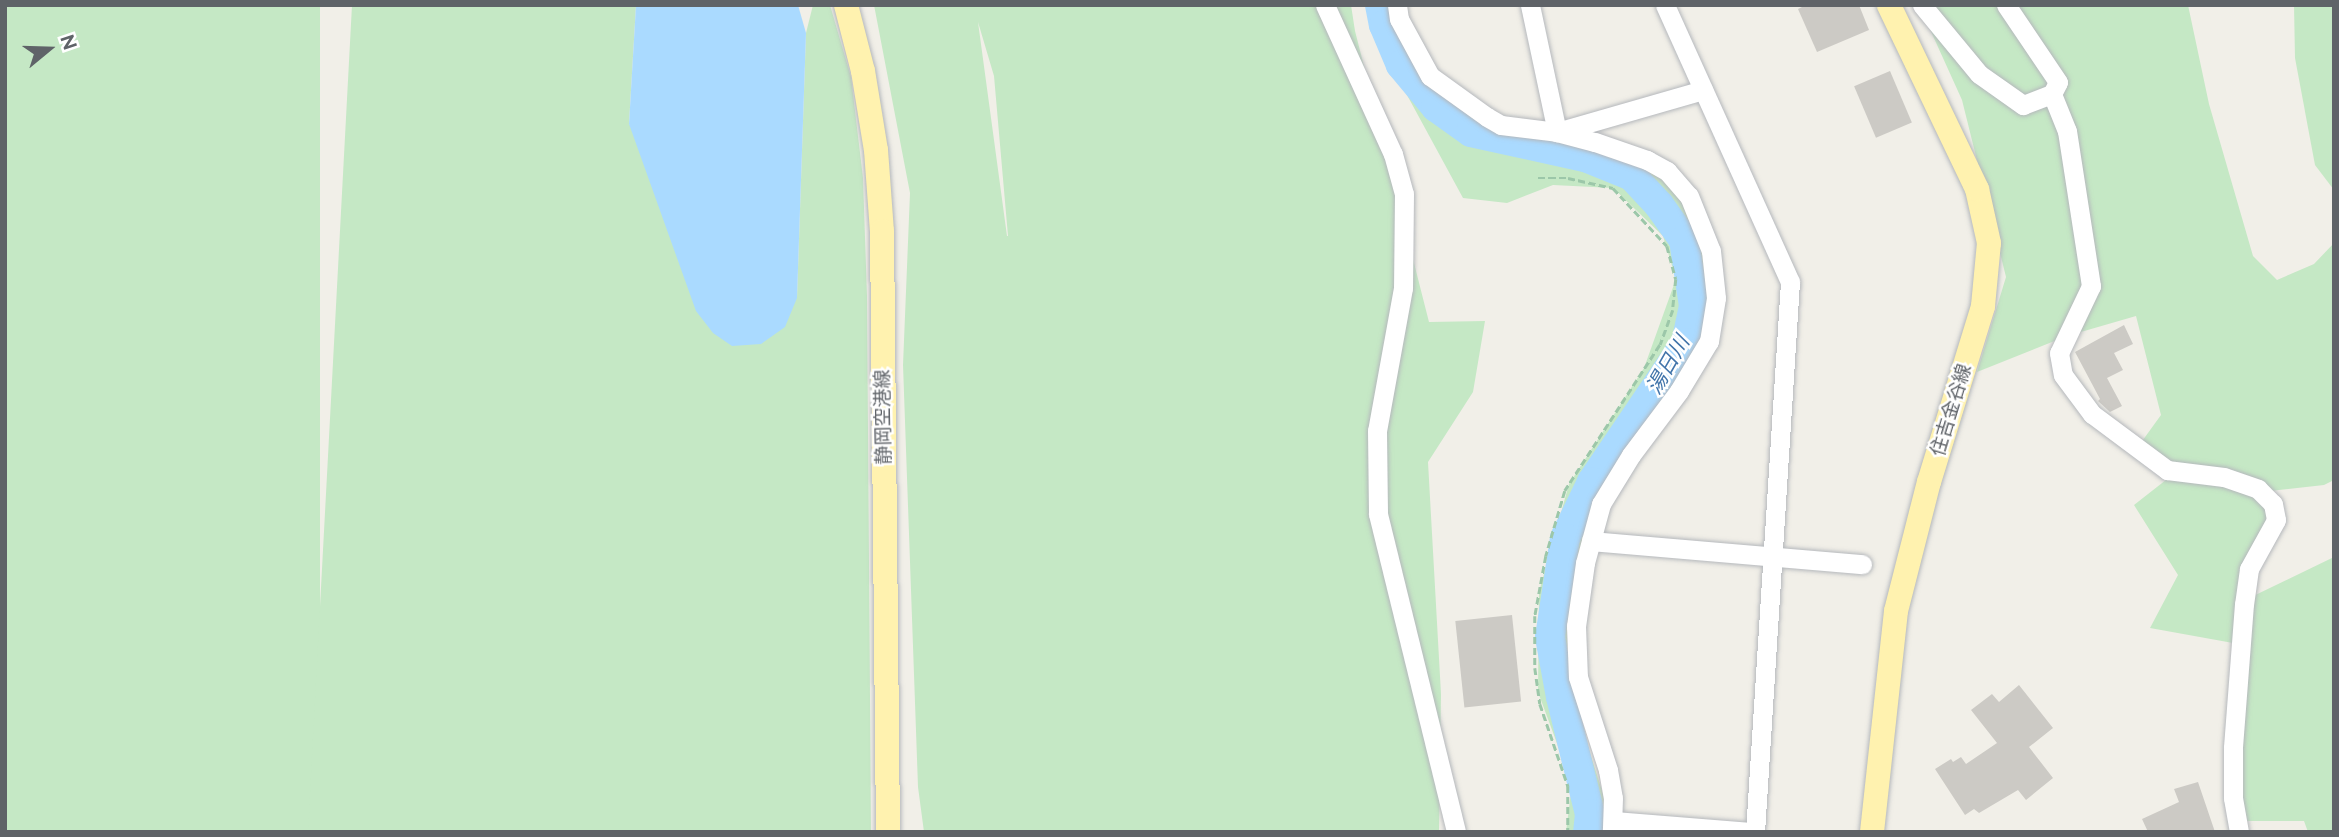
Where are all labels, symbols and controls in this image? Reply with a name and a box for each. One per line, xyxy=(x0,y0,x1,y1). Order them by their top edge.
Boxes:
north arrow xyxy=(14,14,84,84)
text: N xyxy=(56,32,82,53)
water label: 湯日川 xyxy=(1641,331,1695,399)
street label: 住吉金谷線 xyxy=(1926,361,1976,459)
street label: 静岡空港線 xyxy=(871,369,895,465)

